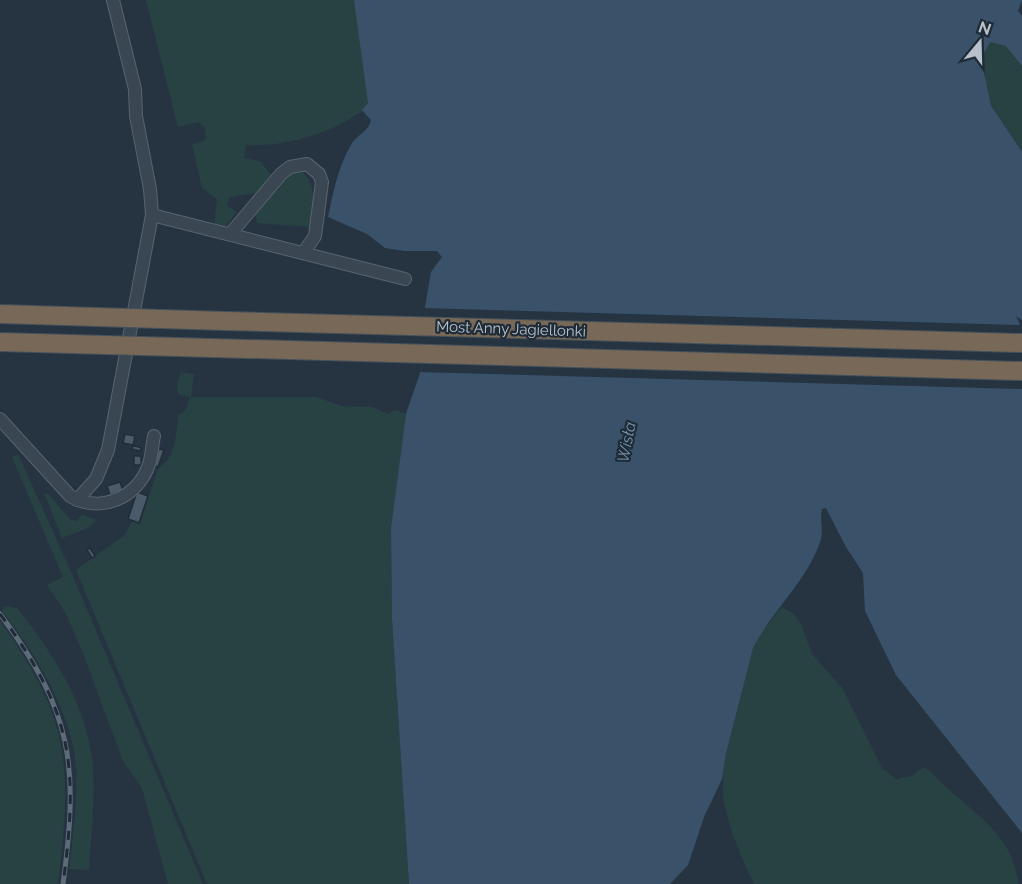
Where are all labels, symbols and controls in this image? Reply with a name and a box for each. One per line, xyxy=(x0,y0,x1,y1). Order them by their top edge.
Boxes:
north arrow xyxy=(950,12,1010,72)
text: N xyxy=(976,17,994,39)
street label: Most Anny Jagiellonki xyxy=(436,317,586,341)
water label: Wisła xyxy=(613,420,640,464)

